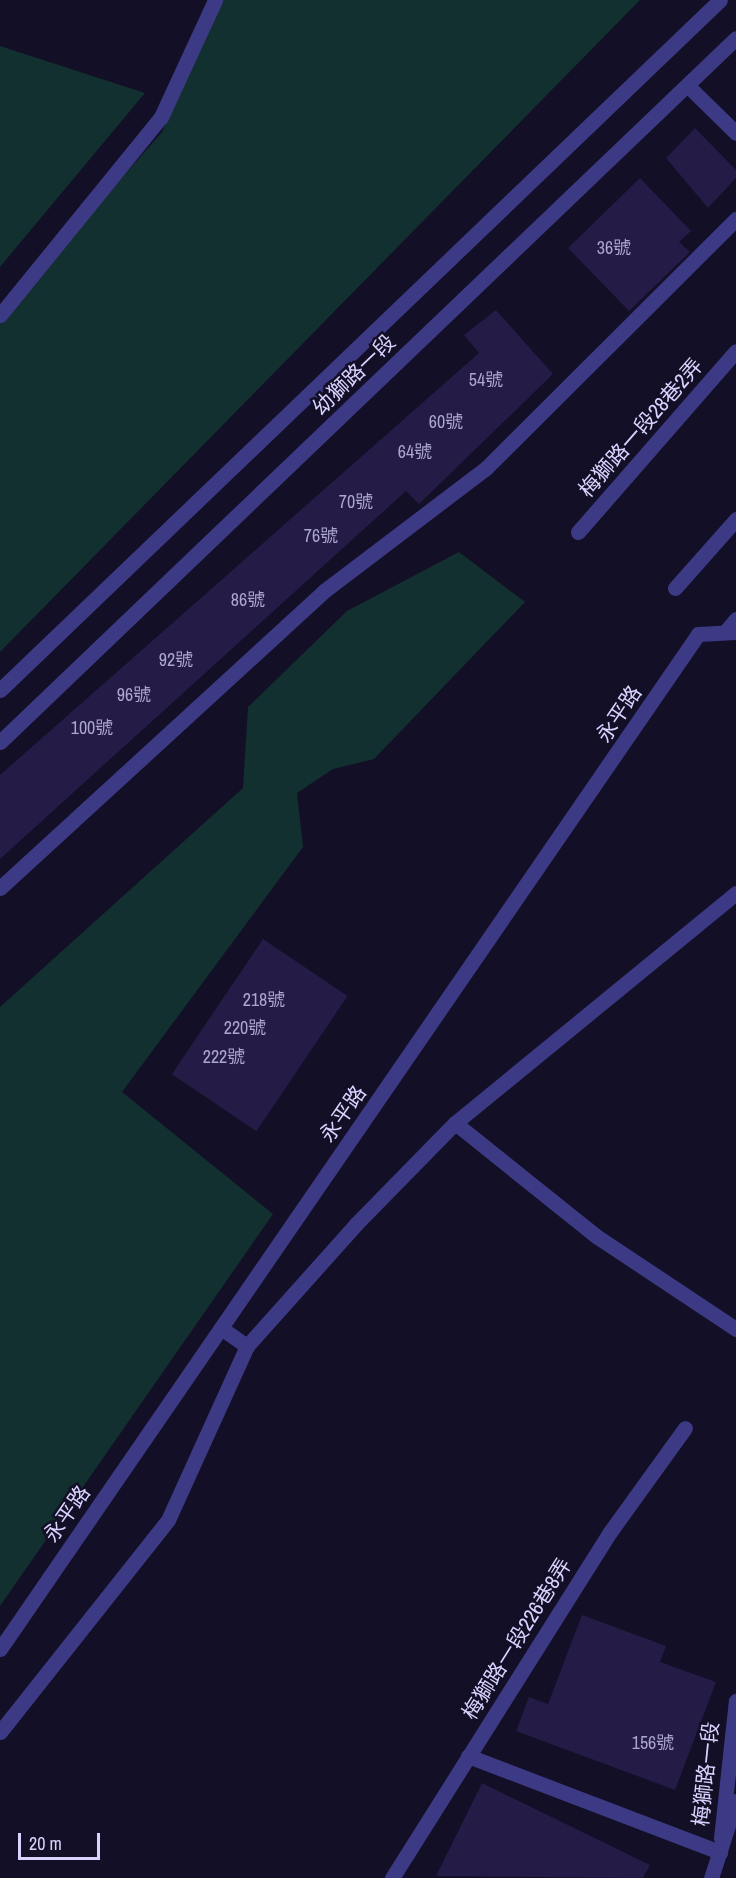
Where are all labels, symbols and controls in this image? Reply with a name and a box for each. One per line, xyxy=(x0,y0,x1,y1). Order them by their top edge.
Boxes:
house number: 36號 xyxy=(597,237,631,259)
street label: 幼獅路一段 xyxy=(307,329,401,421)
street label: 梅獅路一段28巷2弄 xyxy=(574,353,708,503)
house number: 54號 xyxy=(469,369,503,391)
house number: 60號 xyxy=(429,411,463,433)
house number: 64號 xyxy=(398,441,432,463)
house number: 70號 xyxy=(339,491,373,513)
house number: 76號 xyxy=(304,525,338,547)
house number: 86號 xyxy=(231,589,265,611)
house number: 92號 xyxy=(159,649,193,671)
street label: 永平路 xyxy=(591,681,647,747)
house number: 96號 xyxy=(117,684,151,706)
house number: 100號 xyxy=(71,717,113,739)
house number: 218號 xyxy=(243,989,285,1011)
house number: 220號 xyxy=(224,1017,266,1039)
house number: 222號 xyxy=(203,1046,245,1068)
street label: 永平路 xyxy=(315,1081,371,1147)
street label: 永平路 xyxy=(39,1481,95,1547)
street label: 梅獅路一段226巷8弄 xyxy=(457,1554,577,1724)
street label: 梅獅路一段 xyxy=(688,1720,724,1828)
house number: 156號 xyxy=(632,1732,674,1754)
scale bar xyxy=(21,1821,104,1859)
text: 20 m xyxy=(29,1831,62,1856)

